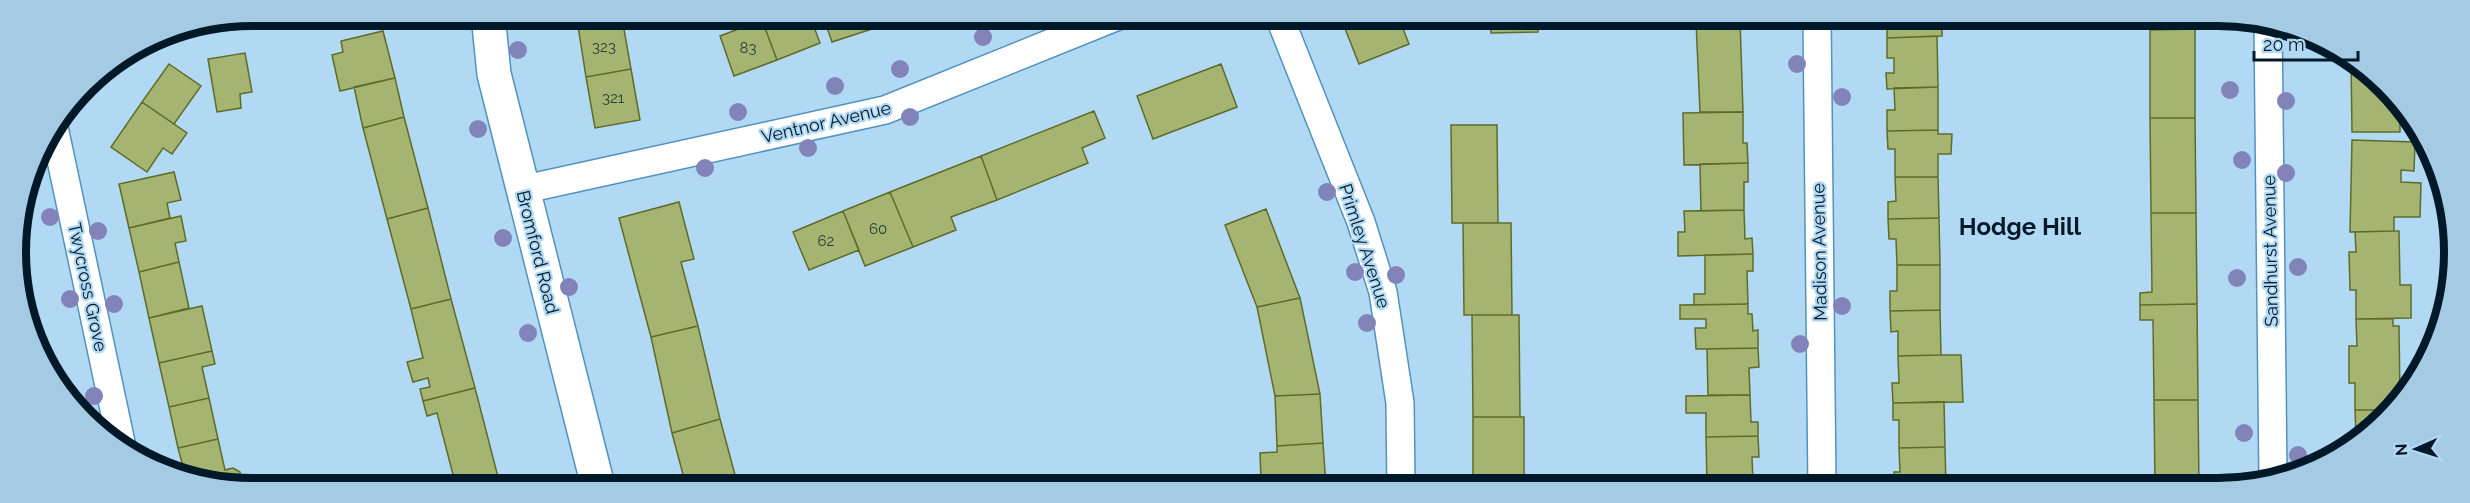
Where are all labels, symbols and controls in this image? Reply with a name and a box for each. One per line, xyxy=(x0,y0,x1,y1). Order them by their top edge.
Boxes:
scale bar xyxy=(2254,24,2358,62)
text: 20 m xyxy=(2263,34,2305,55)
house number: 323 xyxy=(592,38,616,56)
house number: 83 xyxy=(740,39,756,57)
house number: 321 xyxy=(602,89,625,107)
street label: Ventnor Avenue xyxy=(759,97,893,147)
street label: Sandhurst Avenue xyxy=(2258,174,2282,327)
street label: Primley Avenue xyxy=(1335,181,1395,311)
street label: Madison Avenue xyxy=(1807,183,1831,321)
street label: Bromford Road xyxy=(513,188,563,316)
district label: Hodge Hill xyxy=(1959,212,2082,241)
house number: 60 xyxy=(869,220,887,238)
street label: Twycross Grove xyxy=(64,221,112,354)
house number: 62 xyxy=(818,232,835,250)
north arrow xyxy=(2386,419,2446,479)
text: N xyxy=(2392,443,2411,456)

